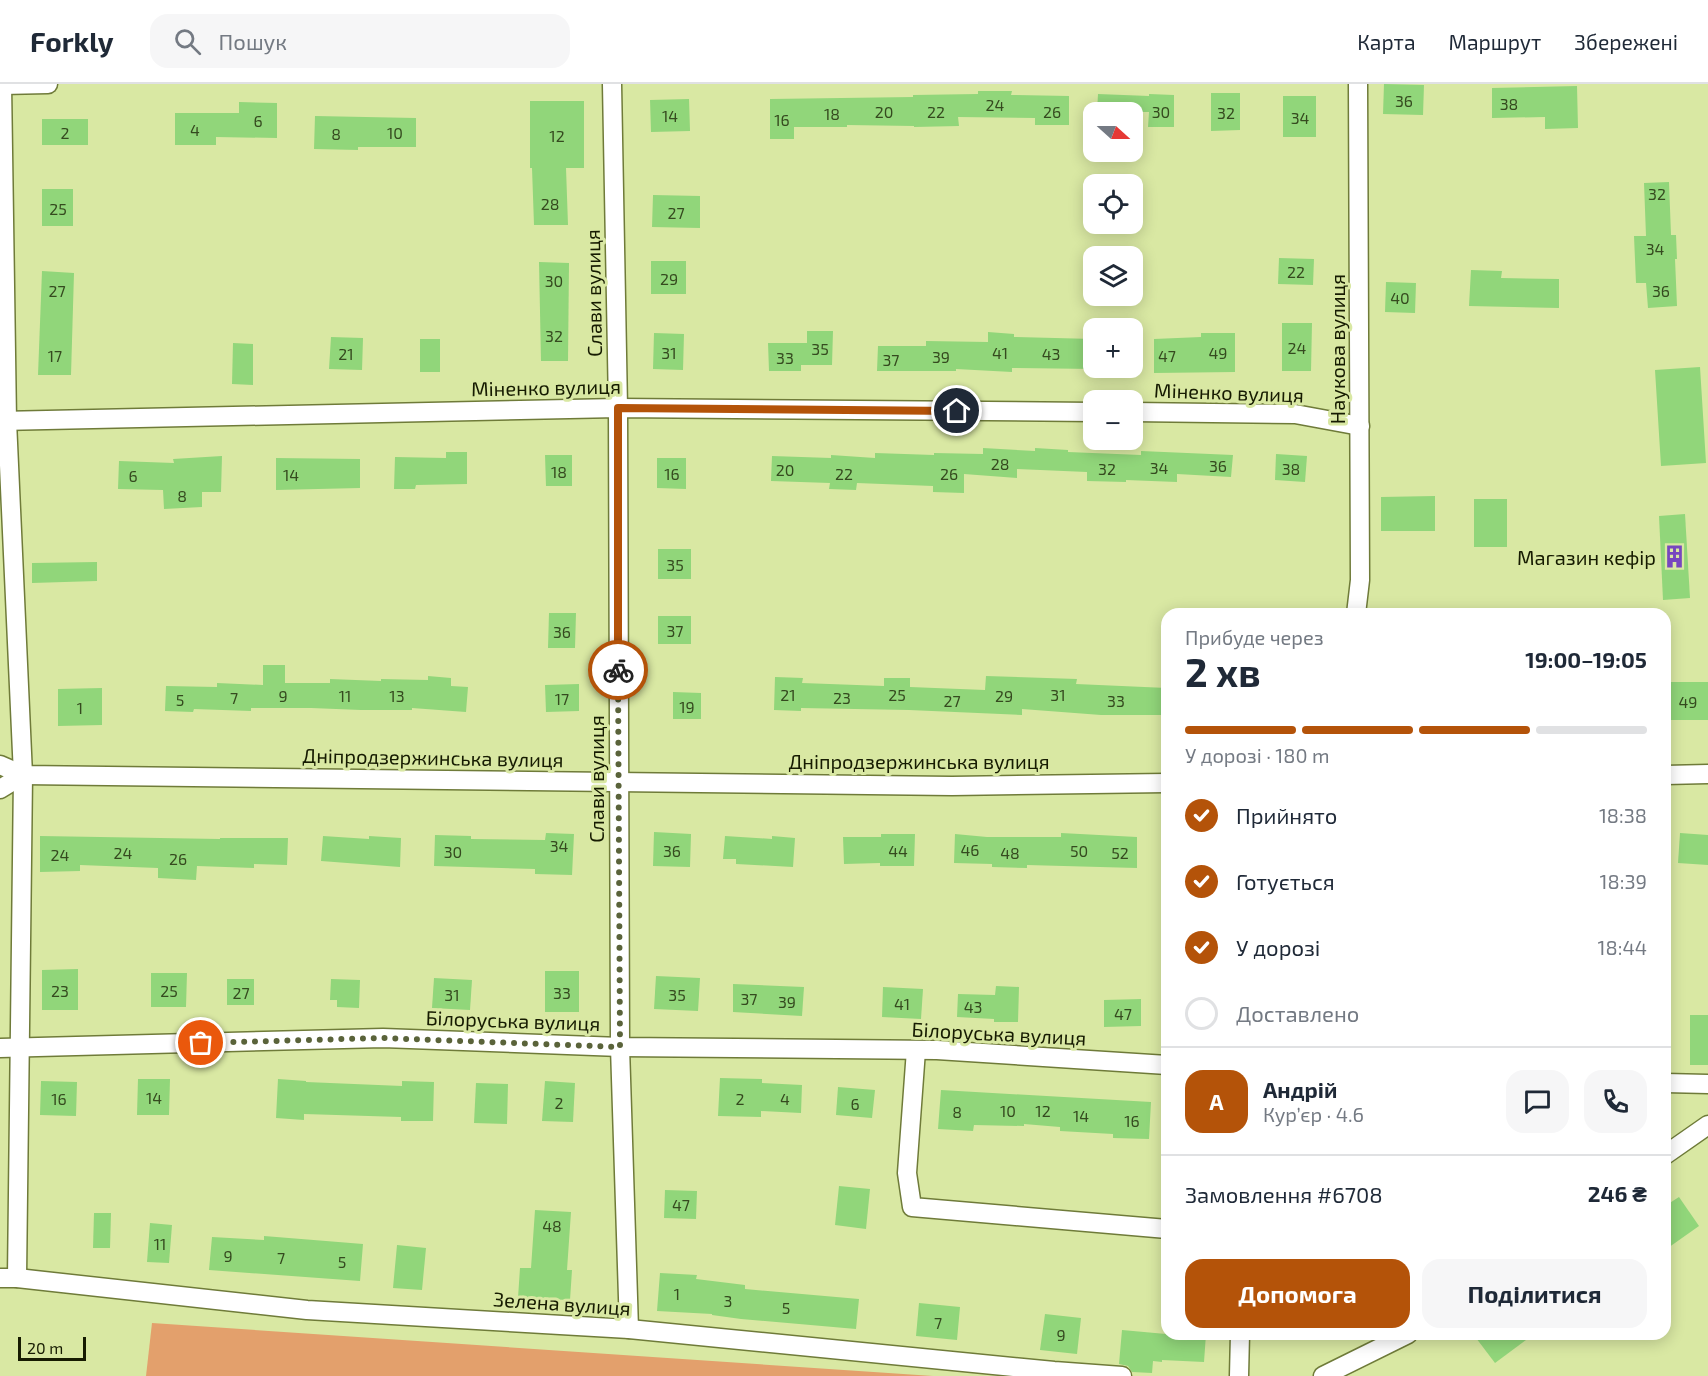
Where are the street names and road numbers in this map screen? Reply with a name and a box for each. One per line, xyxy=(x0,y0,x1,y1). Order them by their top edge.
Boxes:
street label: Слави вулиця xyxy=(580,229,607,357)
street label: Наукова вулиця xyxy=(1325,274,1350,424)
street label: Міненко вулиця xyxy=(471,374,621,401)
street label: Міненко вулиця xyxy=(1154,377,1304,408)
street label: Слави вулиця xyxy=(584,715,609,843)
street label: Дніпродзержинська вулиця xyxy=(302,743,564,772)
street label: Дніпродзержинська вулиця xyxy=(788,749,1050,774)
street label: Білоруська вулиця xyxy=(425,1005,601,1036)
street label: Білоруська вулиця xyxy=(911,1016,1087,1051)
street label: Зелена вулиця xyxy=(492,1286,631,1321)

